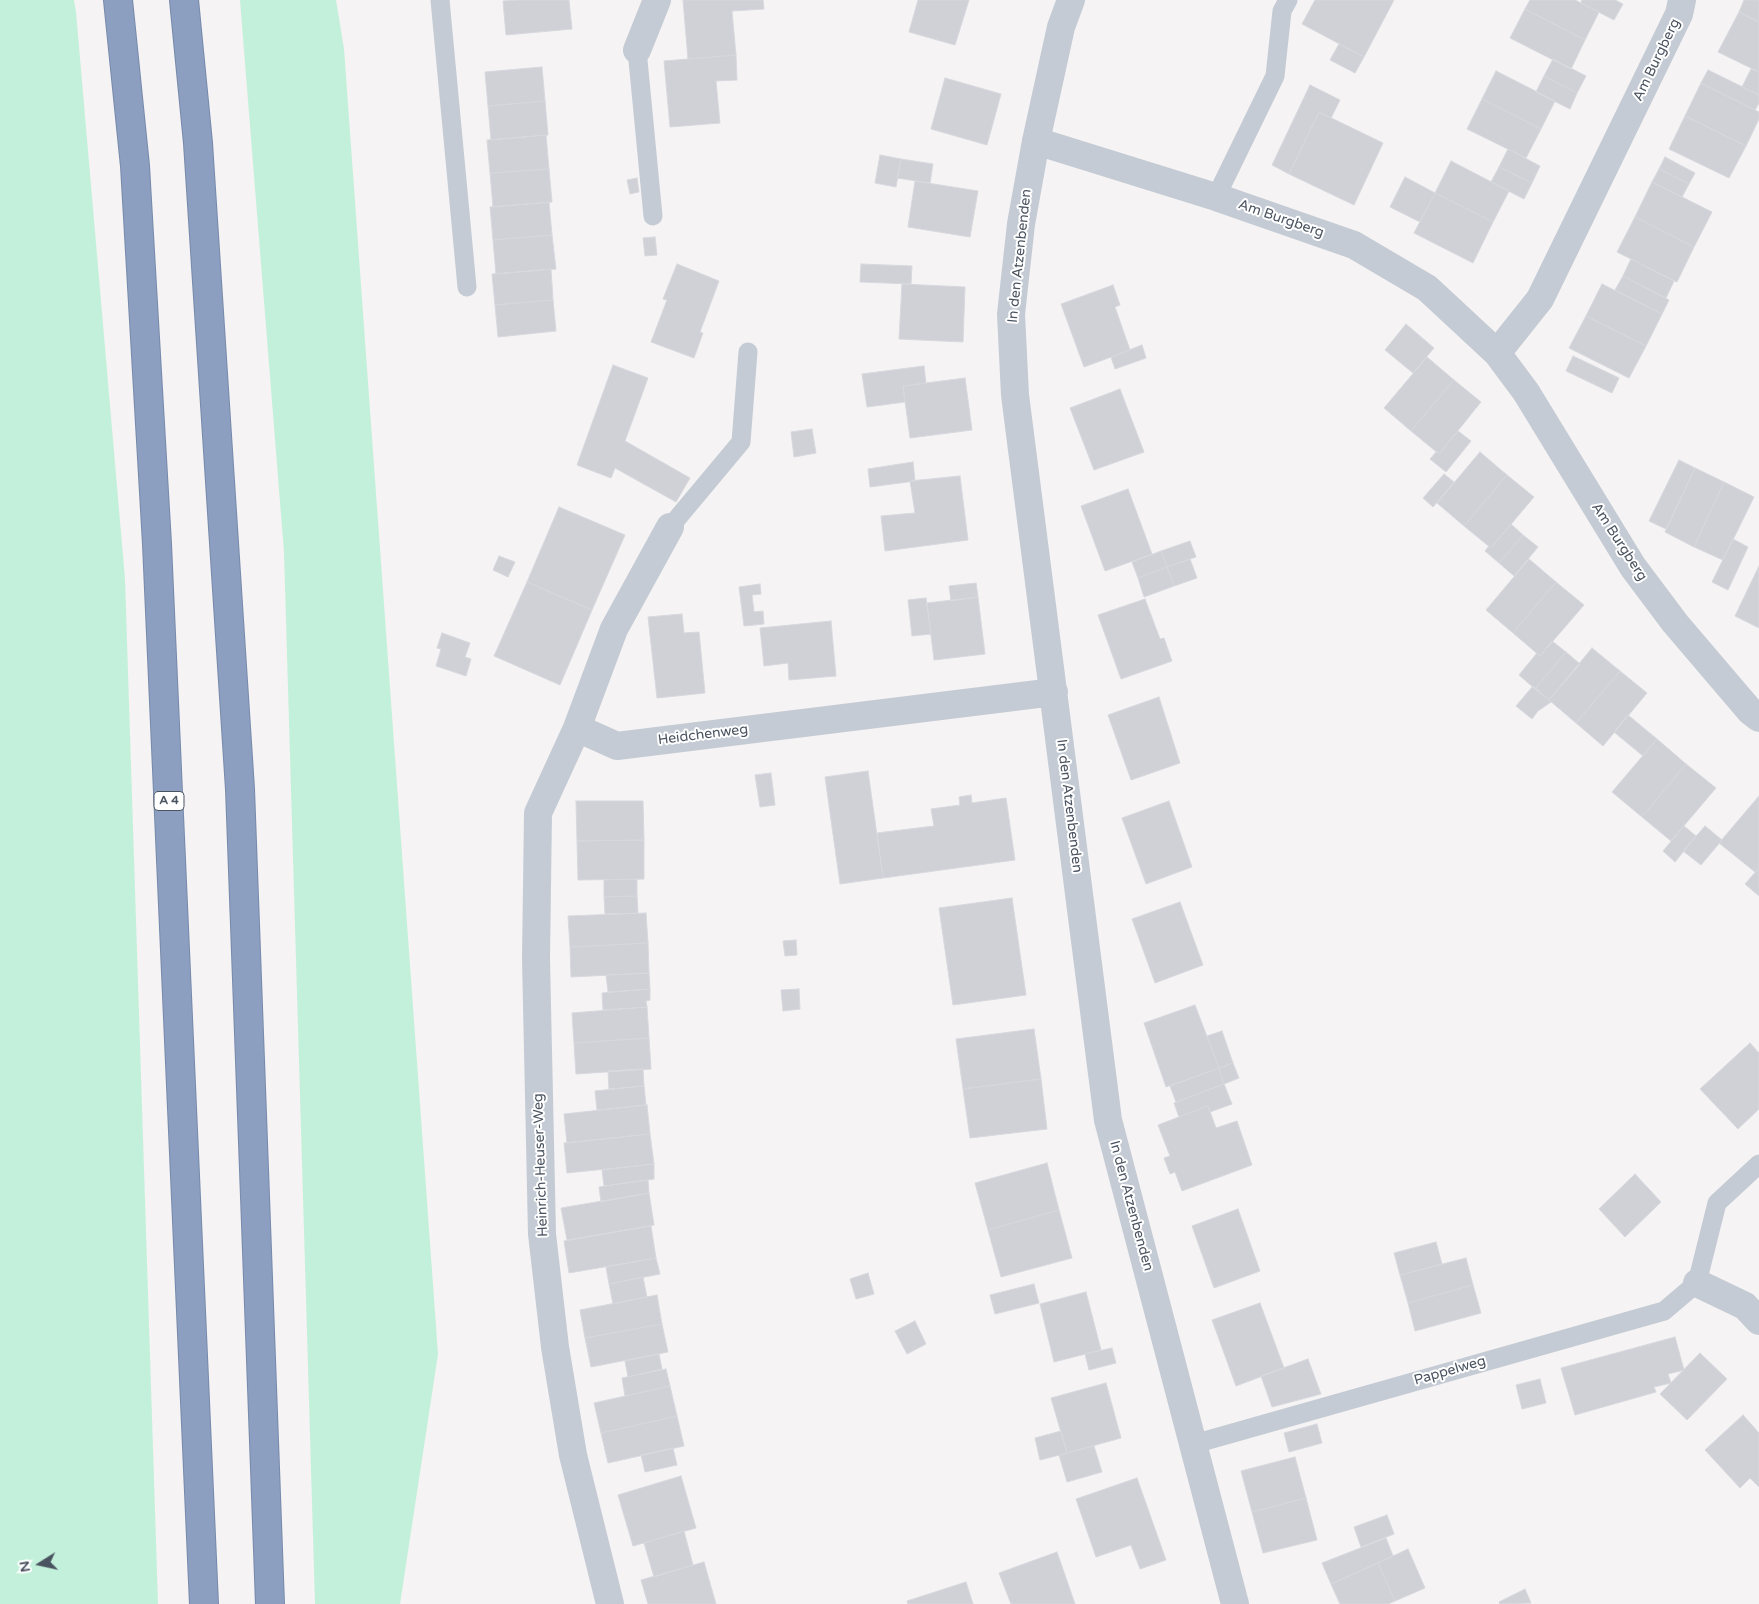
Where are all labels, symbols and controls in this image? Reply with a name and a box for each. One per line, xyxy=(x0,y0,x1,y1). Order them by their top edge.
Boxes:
street label: Am Burgberg xyxy=(1630,16,1684,104)
street label: In den Atzenbenden xyxy=(1005,188,1035,324)
street label: Am Burgberg xyxy=(1236,196,1326,242)
street label: Am Burgberg xyxy=(1588,500,1650,584)
street label: Heidchenweg xyxy=(657,721,749,749)
street label: In den Atzenbenden xyxy=(1052,738,1086,874)
road number: A 4 xyxy=(154,791,184,810)
street label: Heinrich-Heuser-Weg xyxy=(530,1093,552,1237)
street label: In den Atzenbenden xyxy=(1105,1139,1157,1273)
street label: Pappelweg xyxy=(1412,1353,1488,1389)
north arrow xyxy=(15,1539,65,1589)
text: N xyxy=(15,1560,34,1574)

